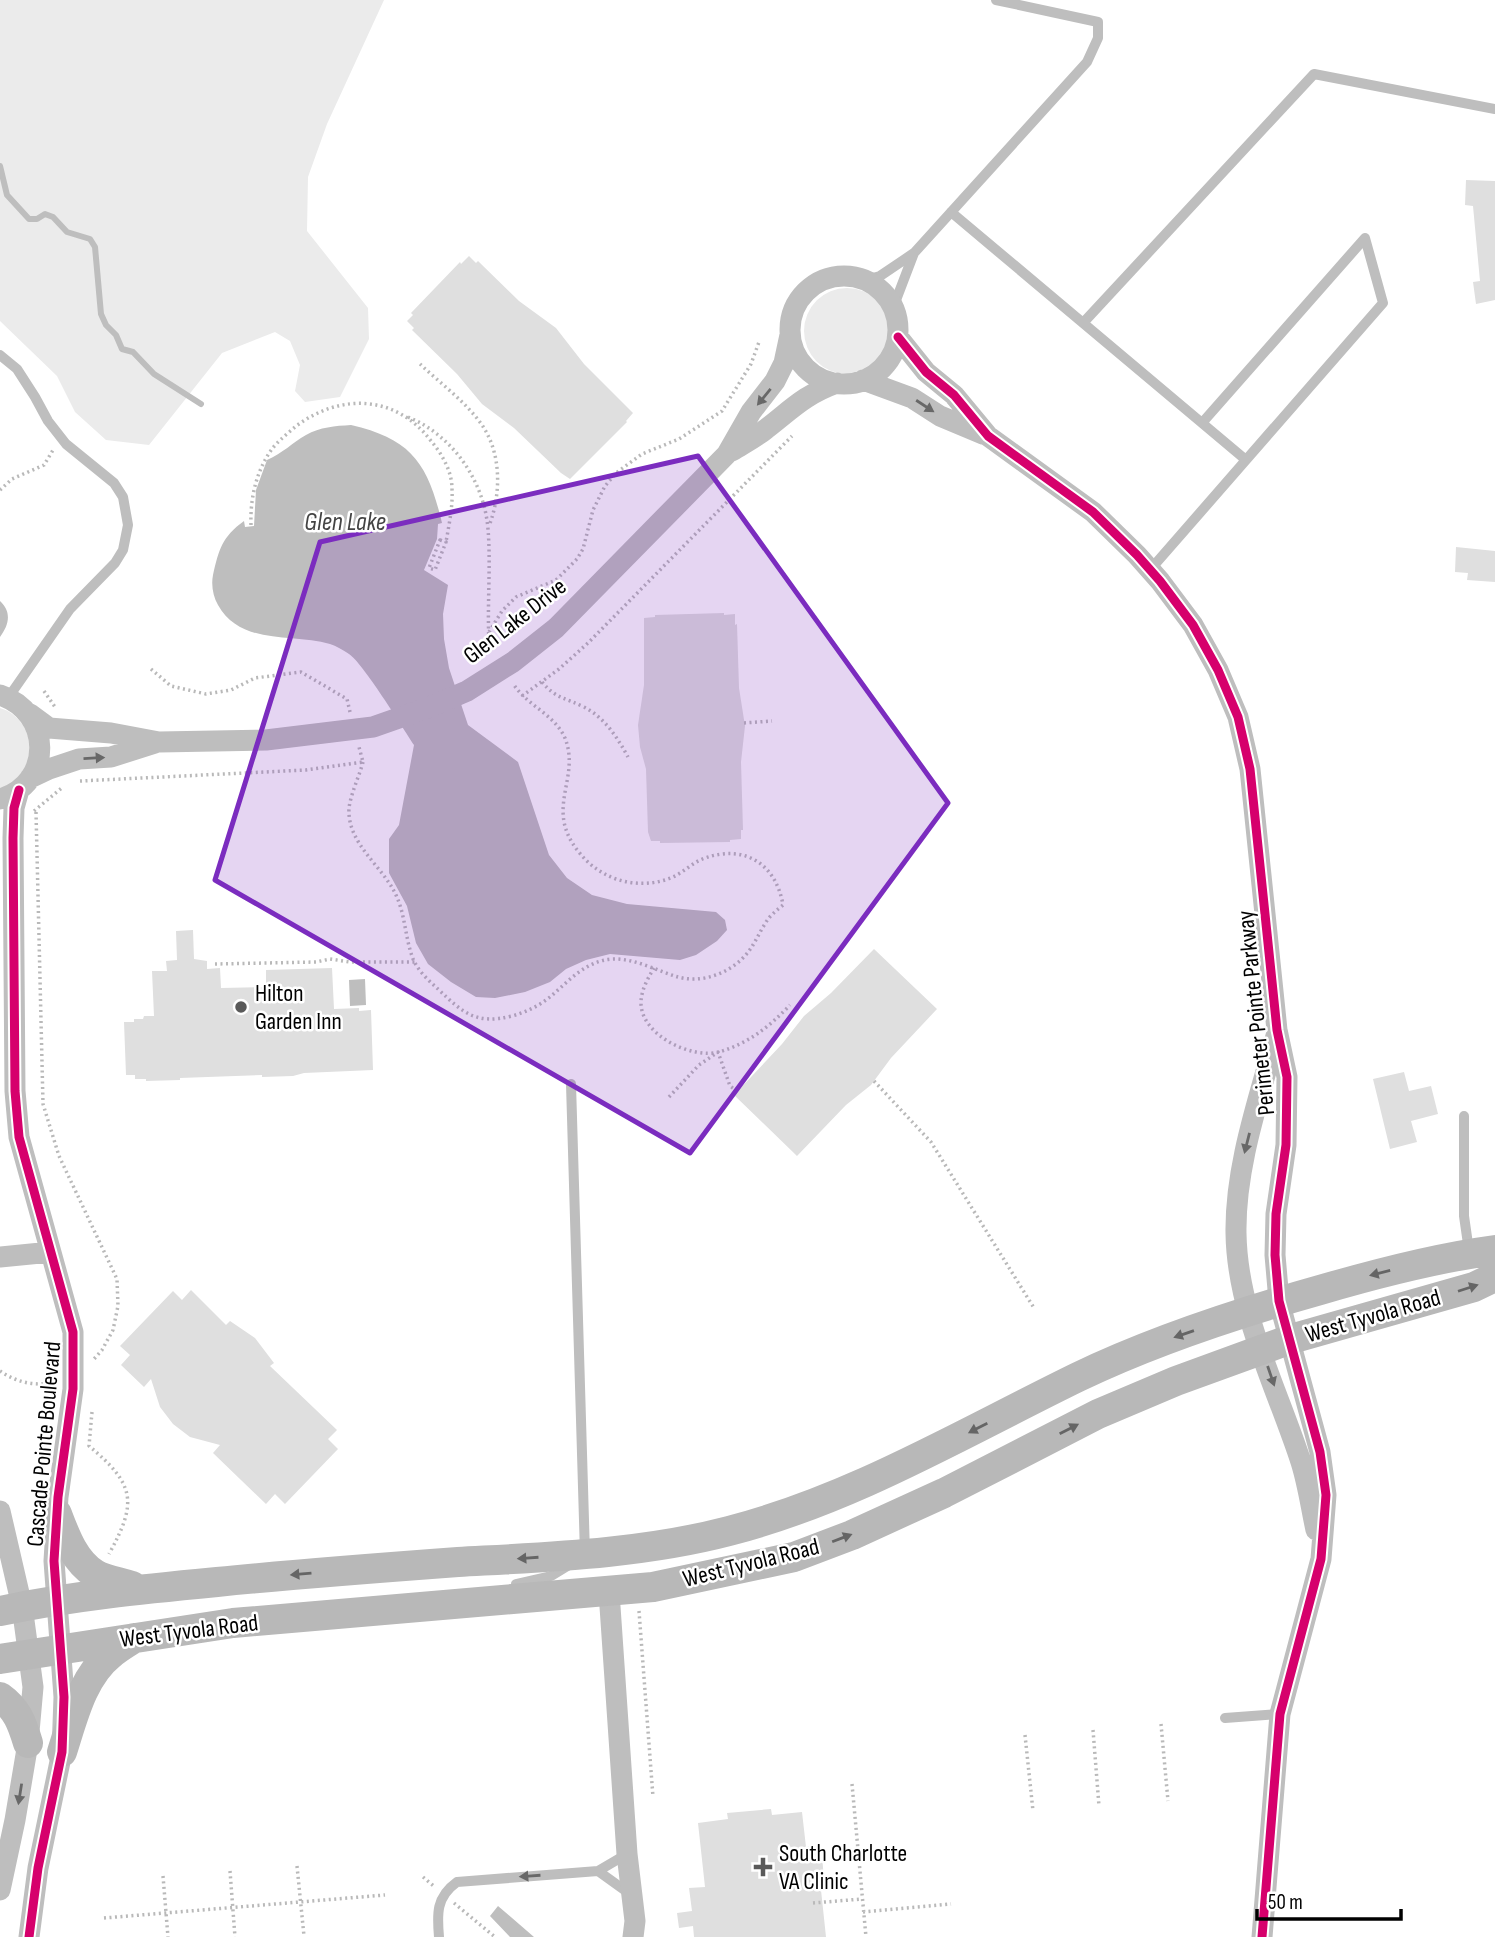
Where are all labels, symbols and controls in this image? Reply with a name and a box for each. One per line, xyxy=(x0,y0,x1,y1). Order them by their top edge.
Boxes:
one-way arrow xyxy=(757,388,772,405)
one-way arrow xyxy=(916,400,935,413)
water label: Glen Lake xyxy=(304,507,386,538)
street label: Glen Lake Drive xyxy=(458,572,572,670)
one-way arrow xyxy=(83,752,105,763)
street label: Perimeter Pointe Parkway xyxy=(1231,909,1281,1117)
place label: Hilton Garden Inn xyxy=(255,979,342,1036)
marker: Hilton Garden Inn xyxy=(233,999,249,1015)
one-way arrow xyxy=(1242,1133,1253,1155)
one-way arrow xyxy=(1369,1268,1391,1279)
one-way arrow xyxy=(1457,1282,1478,1293)
street label: West Tyvola Road xyxy=(1302,1283,1444,1349)
one-way arrow xyxy=(1174,1329,1195,1340)
street label: Cascade Pointe Boulevard xyxy=(21,1340,67,1548)
one-way arrow xyxy=(1266,1365,1277,1386)
one-way arrow xyxy=(968,1423,988,1434)
one-way arrow xyxy=(1059,1423,1079,1434)
street label: West Tyvola Road xyxy=(680,1532,822,1594)
one-way arrow xyxy=(832,1533,853,1544)
one-way arrow xyxy=(517,1553,539,1564)
one-way arrow xyxy=(290,1569,312,1580)
street label: West Tyvola Road xyxy=(118,1608,260,1654)
one-way arrow xyxy=(14,1783,25,1805)
place label: South Charlotte VA Clinic xyxy=(779,1839,907,1896)
marker: South Charlotte VA Clinic xyxy=(753,1857,773,1877)
one-way arrow xyxy=(519,1870,541,1881)
scale bar xyxy=(1257,1878,1400,1922)
text: 50 m xyxy=(1268,1890,1303,1915)

